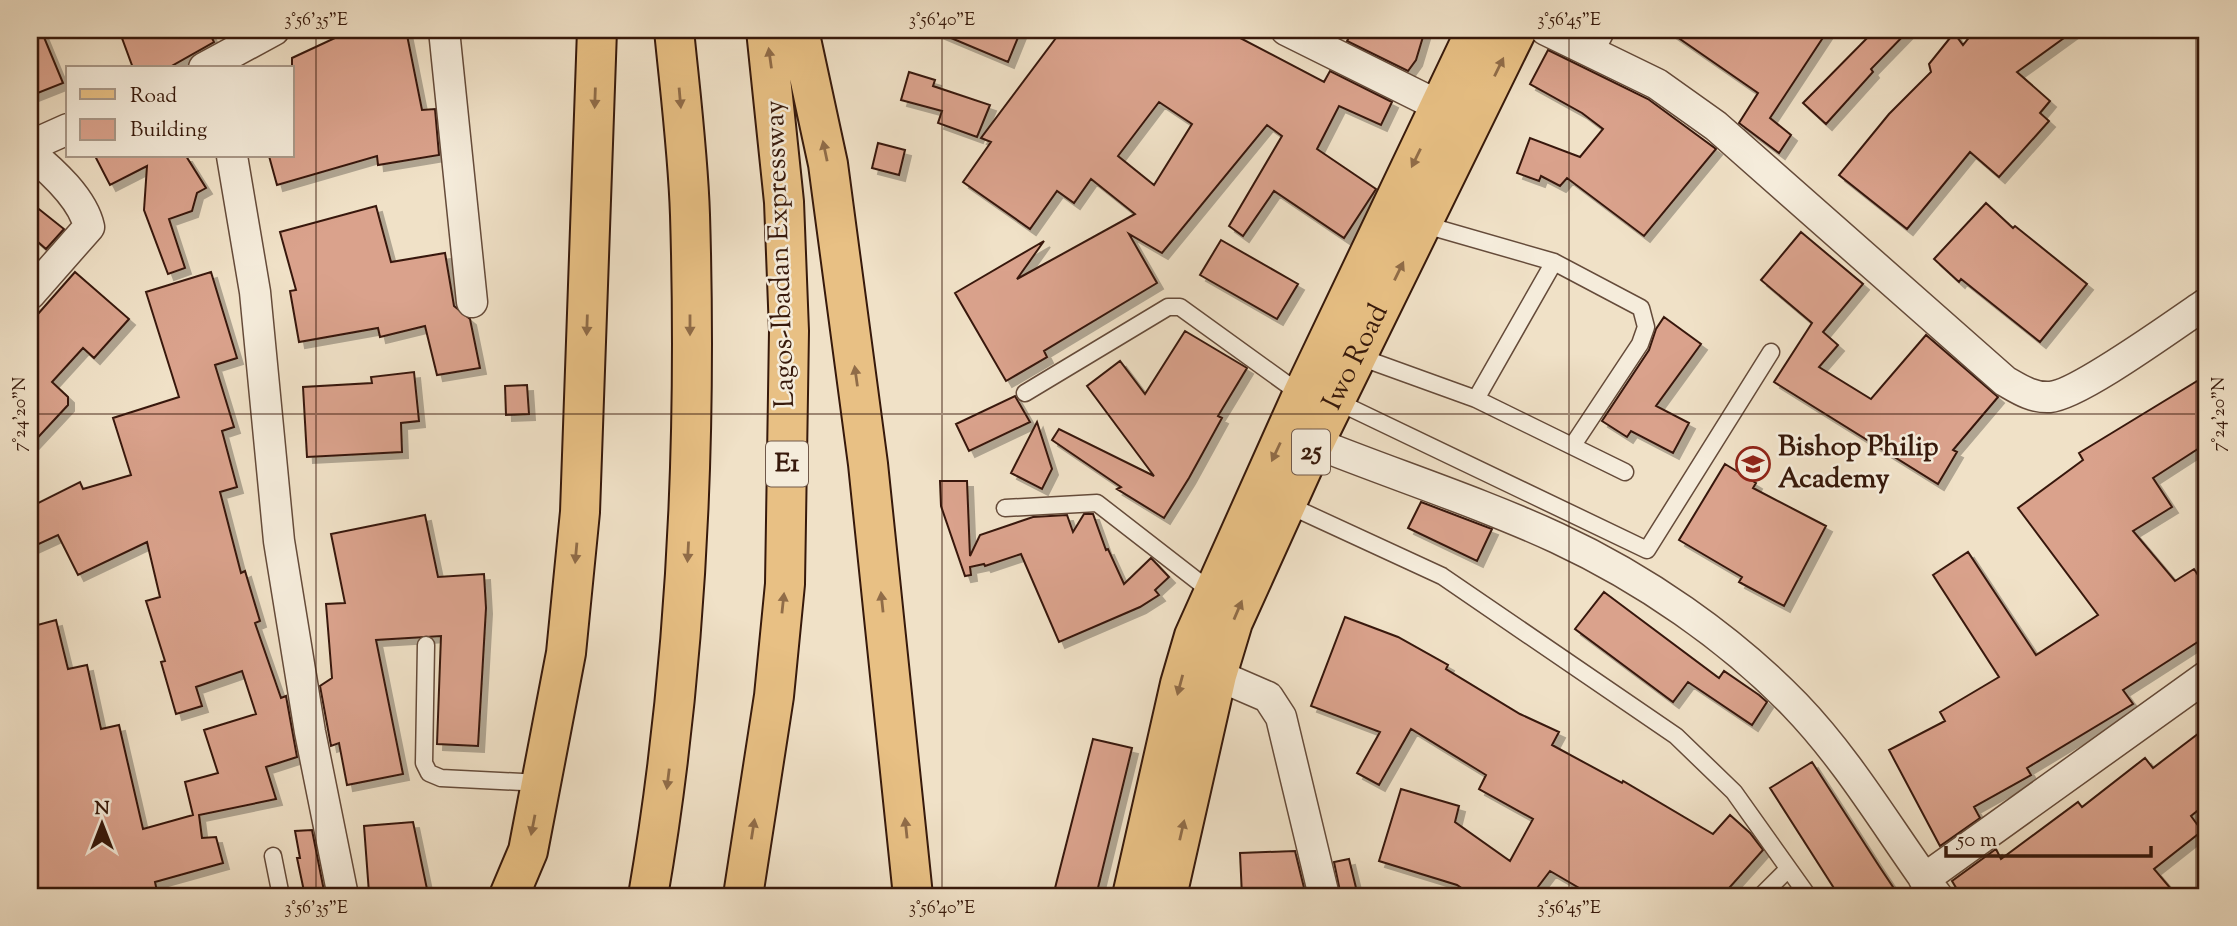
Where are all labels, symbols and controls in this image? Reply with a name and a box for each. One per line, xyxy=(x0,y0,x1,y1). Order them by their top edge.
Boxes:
text: 3°56'35"E xyxy=(284,8,348,34)
text: 3°56'40"E xyxy=(909,8,975,34)
text: 3°56'45"E xyxy=(1537,8,1601,34)
one-way arrow xyxy=(764,47,775,69)
one-way arrow xyxy=(1493,57,1505,77)
legend xyxy=(66,66,294,158)
text: Road xyxy=(130,82,177,112)
one-way arrow xyxy=(589,87,600,109)
one-way arrow xyxy=(675,87,686,109)
street label: Lagos-Ibadan Expressway xyxy=(756,99,806,409)
text: Building xyxy=(130,116,207,146)
one-way arrow xyxy=(820,140,831,162)
one-way arrow xyxy=(1410,148,1422,168)
one-way arrow xyxy=(1394,261,1405,281)
street label: Iwo Road xyxy=(1313,297,1399,417)
one-way arrow xyxy=(684,314,696,336)
one-way arrow xyxy=(581,315,592,337)
one-way arrow xyxy=(851,365,862,387)
text: 7°24'20"N xyxy=(8,377,34,451)
text: 7°24'20"N xyxy=(2207,377,2233,451)
place label: Bishop Philip Academy xyxy=(1778,428,1939,500)
road number: 25 xyxy=(1292,430,1330,474)
road number: E1 xyxy=(766,442,808,486)
one-way arrow xyxy=(1270,442,1282,462)
school or university icon: Bishop Philip Academy xyxy=(1734,445,1772,483)
one-way arrow xyxy=(683,541,694,563)
one-way arrow xyxy=(570,542,581,564)
one-way arrow xyxy=(876,591,887,613)
one-way arrow xyxy=(778,592,789,614)
one-way arrow xyxy=(1233,599,1244,620)
one-way arrow xyxy=(1174,674,1185,696)
one-way arrow xyxy=(662,768,673,790)
north arrow xyxy=(66,790,136,860)
text: N xyxy=(94,796,110,823)
one-way arrow xyxy=(527,814,538,836)
scale bar xyxy=(1946,814,2151,858)
one-way arrow xyxy=(900,817,911,839)
one-way arrow xyxy=(748,818,759,840)
one-way arrow xyxy=(1177,819,1188,841)
text: 50 m xyxy=(1956,826,1997,856)
text: 3°56'35"E xyxy=(284,896,348,922)
text: 3°56'40"E xyxy=(909,896,975,922)
text: 3°56'45"E xyxy=(1537,896,1601,922)

